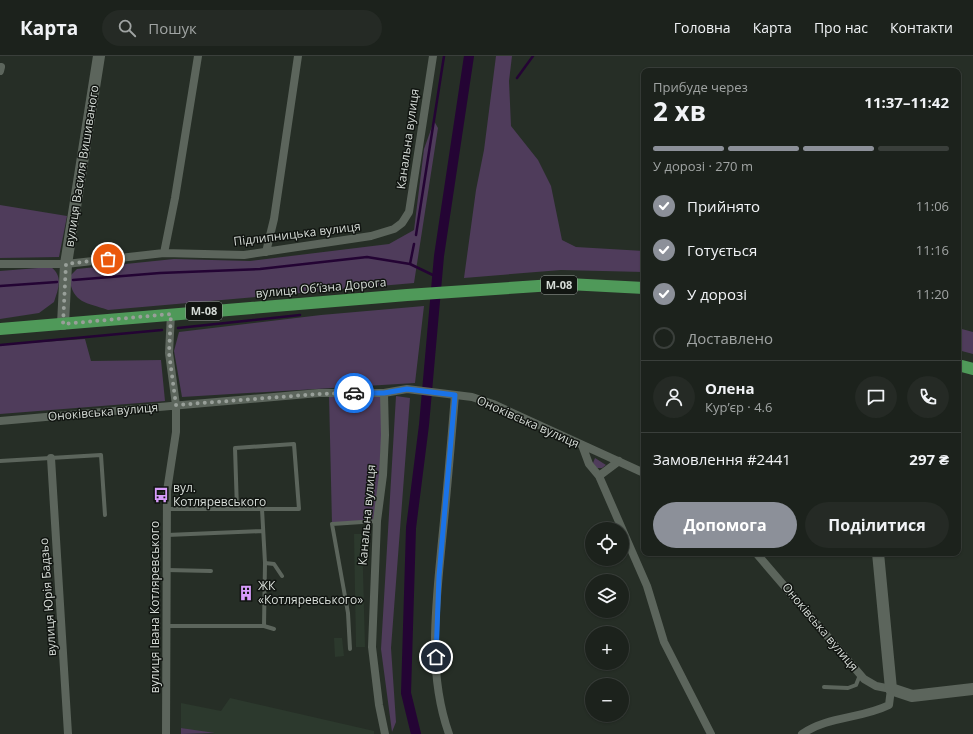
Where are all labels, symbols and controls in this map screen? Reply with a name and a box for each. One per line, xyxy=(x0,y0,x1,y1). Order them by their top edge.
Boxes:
search box xyxy=(102,10,382,46)
text: Карта xyxy=(20,15,78,41)
icon: search xyxy=(116,17,138,39)
text: Пошук xyxy=(148,18,197,38)
text: Головна xyxy=(674,18,731,37)
text: Карта xyxy=(753,18,792,37)
text: Про нас xyxy=(814,18,868,37)
text: Контакти xyxy=(890,18,953,37)
text: Прибуде через xyxy=(653,78,748,96)
street label: вулиця Василя Вишиваного xyxy=(60,84,103,248)
street label: Канальна вулиця xyxy=(392,88,423,190)
text: 11:37–11:42 xyxy=(864,92,949,112)
text: 2 хв xyxy=(653,93,706,129)
text: У дорозі · 270 m xyxy=(653,157,753,175)
icon: check xyxy=(653,195,675,217)
text: Прийнято xyxy=(687,196,760,216)
text: 11:06 xyxy=(916,197,949,215)
street label: Підлипницька вулиця xyxy=(232,217,361,250)
icon: check xyxy=(653,239,675,261)
text: Готується xyxy=(687,240,757,260)
text: 11:16 xyxy=(916,241,949,259)
pin xyxy=(91,242,125,276)
icon: bag xyxy=(97,248,119,270)
street label: вулиця Обʼїзна Дорога xyxy=(255,273,387,302)
road number: М-08 xyxy=(541,276,577,294)
icon: check xyxy=(653,283,675,305)
text: У дорозі xyxy=(687,284,747,304)
text: 11:20 xyxy=(916,285,949,303)
road number: М-08 xyxy=(186,302,222,320)
text: Доставлено xyxy=(687,328,773,348)
courier xyxy=(334,373,374,413)
button: person xyxy=(653,376,695,418)
button: chat xyxy=(855,376,897,418)
button: phone xyxy=(907,376,949,418)
text: Олена xyxy=(705,378,754,398)
icon: car xyxy=(343,382,365,404)
street label: Оноківська вулиця xyxy=(474,391,582,452)
street label: Оноківська вулиця xyxy=(47,398,159,425)
text: Кур’єр · 4.6 xyxy=(705,398,772,416)
text: Замовлення #2441 xyxy=(653,449,791,469)
text: 297 ₴ xyxy=(909,449,949,469)
street label: Канальна вулиця xyxy=(354,464,379,566)
place label: вул. Котляревського xyxy=(173,479,266,510)
bus stop icon: вул. Котляревського xyxy=(152,486,170,504)
button: Допомога xyxy=(653,502,797,548)
button: Поділитися xyxy=(805,502,949,548)
street label: вулиця Івана Котляревського xyxy=(146,521,163,693)
map controls xyxy=(585,522,629,722)
button: locate xyxy=(585,522,629,566)
street label: вулиця Юрія Бадзьо xyxy=(35,537,60,657)
button: layers xyxy=(585,574,629,618)
place label: ЖК «Котляревського» xyxy=(258,577,363,608)
street label: Оноківська вулиця xyxy=(778,579,862,675)
building icon: ЖК «Котляревського» xyxy=(237,584,255,602)
button: + xyxy=(585,626,629,670)
pin xyxy=(419,640,453,674)
icon: home xyxy=(425,646,447,668)
button: − xyxy=(585,678,629,722)

